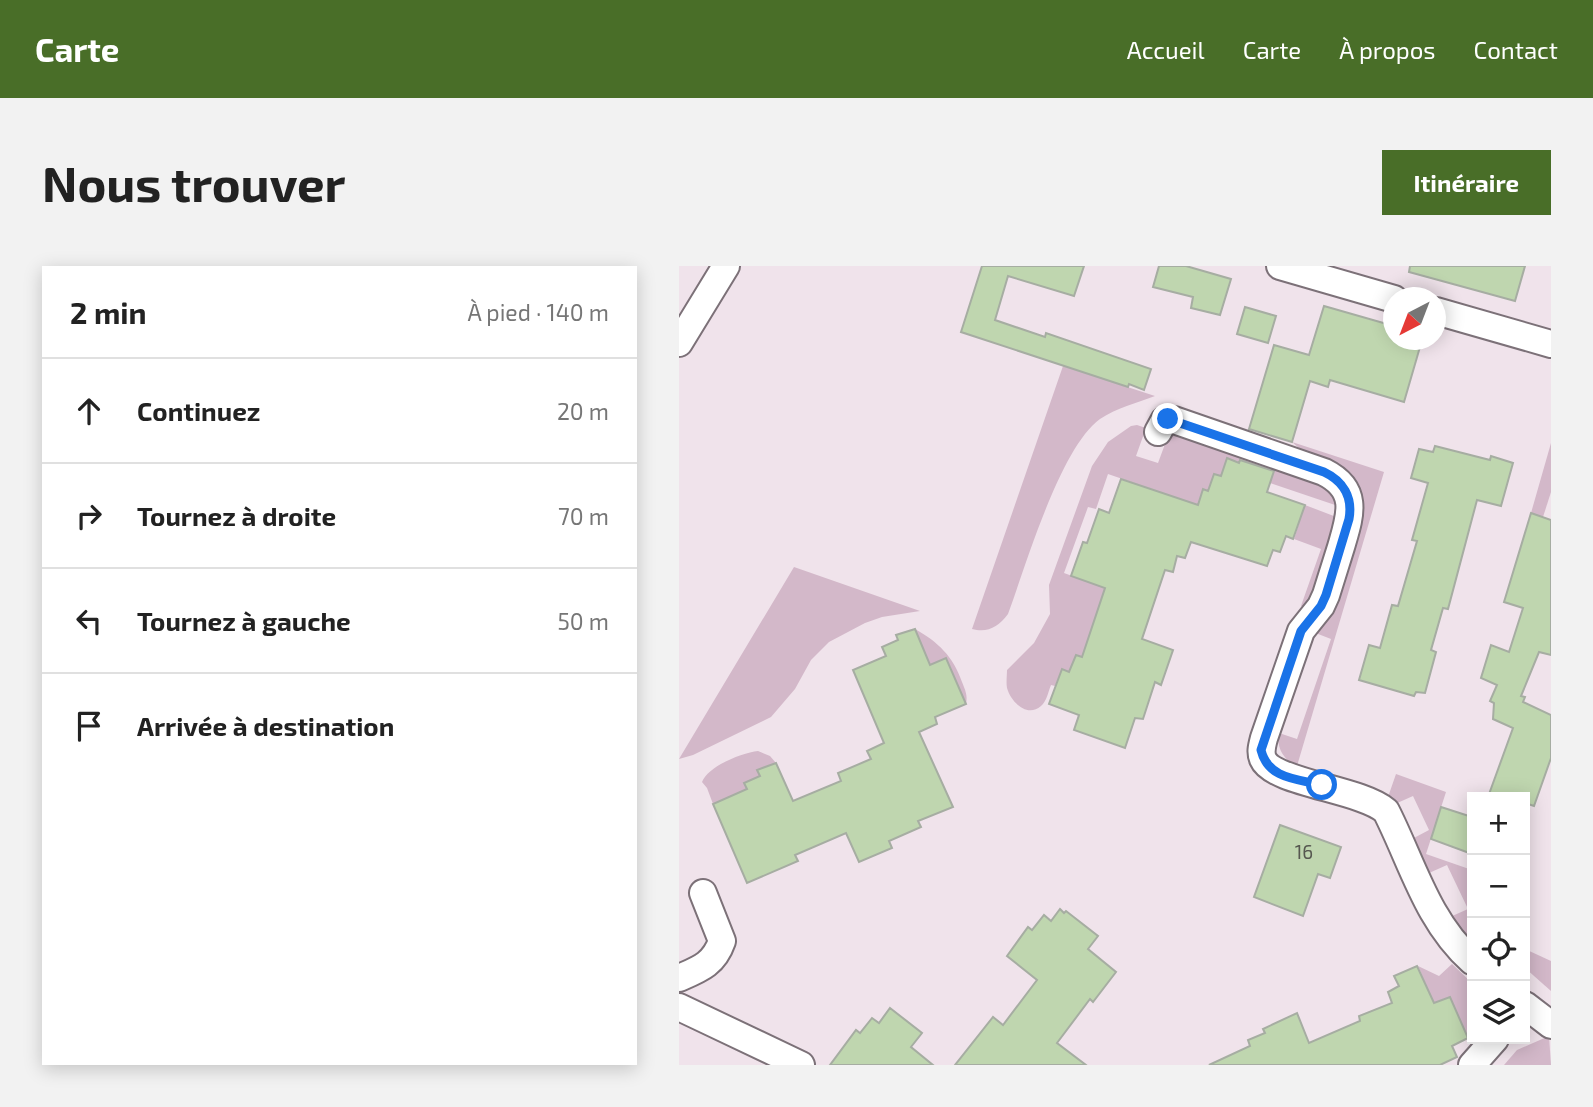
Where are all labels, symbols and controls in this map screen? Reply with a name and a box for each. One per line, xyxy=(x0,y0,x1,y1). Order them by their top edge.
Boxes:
text: Carte xyxy=(35,29,119,69)
text: Accueil xyxy=(1127,35,1205,64)
text: Carte xyxy=(1243,35,1301,64)
text: À propos xyxy=(1339,35,1436,64)
text: Contact xyxy=(1474,35,1558,64)
button: Itinéraire xyxy=(1382,150,1551,215)
text: Nous trouver xyxy=(42,153,346,212)
north arrow xyxy=(1383,287,1446,350)
text: 2 min xyxy=(70,294,147,330)
text: À pied · 140 m xyxy=(467,298,609,326)
icon: ahead xyxy=(70,392,108,430)
text: Continuez xyxy=(137,395,260,426)
text: 20 m xyxy=(557,397,609,425)
route end xyxy=(1152,403,1183,434)
icon: right xyxy=(70,497,108,535)
text: Tournez à droite xyxy=(137,500,336,531)
text: 70 m xyxy=(558,502,609,530)
icon: left xyxy=(70,602,108,640)
text: Tournez à gauche xyxy=(137,605,351,636)
text: 50 m xyxy=(558,607,609,635)
icon: arrive xyxy=(70,707,108,745)
text: Arrivée à destination xyxy=(137,710,394,741)
route start xyxy=(1306,769,1337,800)
map controls xyxy=(1467,792,1530,1044)
button: + xyxy=(1467,792,1530,855)
house number: 16 xyxy=(1295,840,1313,863)
button: − xyxy=(1467,855,1530,918)
button: locate xyxy=(1467,918,1530,981)
button: layers xyxy=(1467,981,1530,1044)

